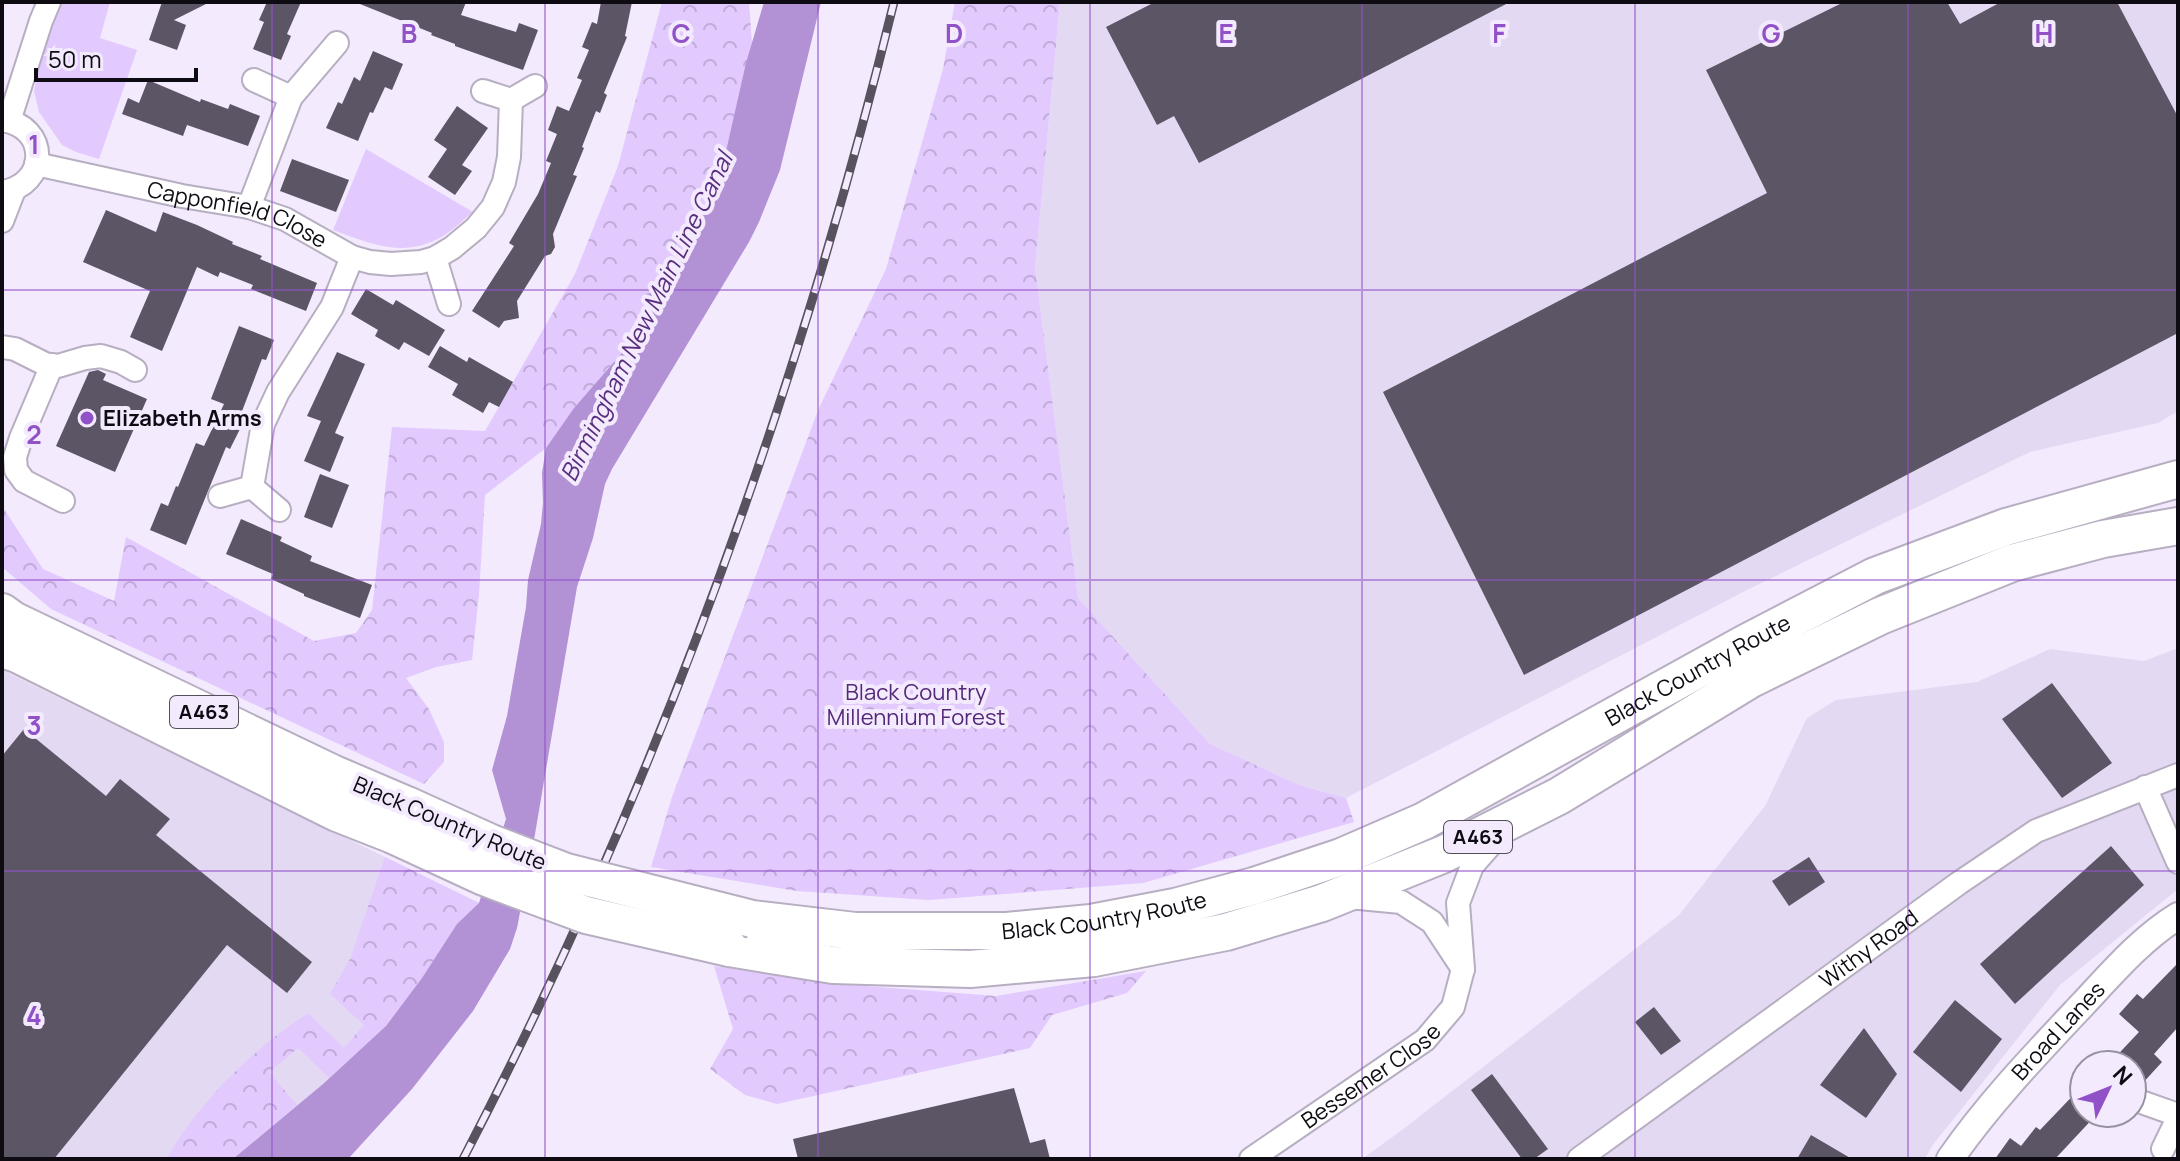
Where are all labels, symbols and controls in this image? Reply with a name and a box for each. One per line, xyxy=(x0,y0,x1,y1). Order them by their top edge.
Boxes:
text: B xyxy=(401,15,417,51)
text: C xyxy=(671,15,691,51)
text: D xyxy=(945,15,963,51)
text: E xyxy=(1218,15,1234,51)
text: F xyxy=(1492,15,1506,51)
text: G xyxy=(1761,15,1781,51)
text: H xyxy=(2035,15,2053,51)
scale bar xyxy=(36,32,196,82)
text: 50 m xyxy=(48,42,102,75)
text: 1 xyxy=(28,126,40,162)
water label: Birmingham New Main Line Canal xyxy=(551,143,741,486)
street label: Capponfield Close xyxy=(145,174,333,255)
place label: Elizabeth Arms xyxy=(103,403,262,433)
marker: Elizabeth Arms xyxy=(78,409,96,427)
text: 2 xyxy=(26,416,42,452)
street label: Black Country Route xyxy=(1600,607,1796,733)
park label: Black Country Millennium Forest xyxy=(827,677,1005,732)
road number: A463 xyxy=(170,696,238,728)
text: 3 xyxy=(26,707,42,743)
street label: Black Country Route xyxy=(349,769,551,877)
road number: A463 xyxy=(1444,821,1512,853)
street label: Black Country Route xyxy=(1000,884,1210,946)
street label: Withy Road xyxy=(1813,903,1924,995)
street label: Broad Lanes xyxy=(2005,975,2112,1087)
text: 4 xyxy=(26,997,42,1033)
street label: Bessemer Close xyxy=(1295,1017,1448,1135)
north arrow xyxy=(2068,1049,2148,1129)
text: N xyxy=(2106,1059,2139,1091)

